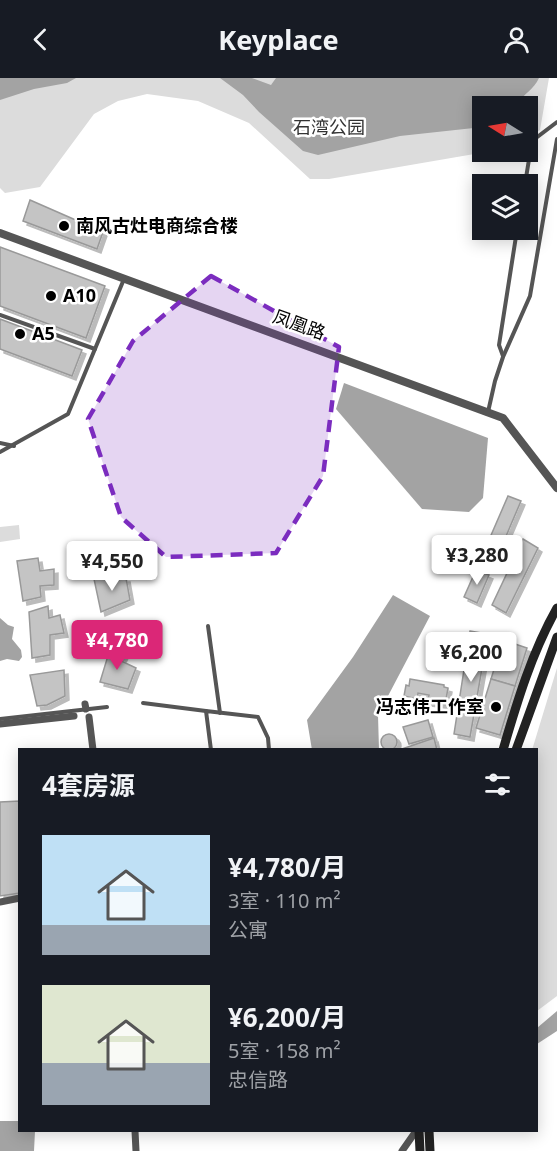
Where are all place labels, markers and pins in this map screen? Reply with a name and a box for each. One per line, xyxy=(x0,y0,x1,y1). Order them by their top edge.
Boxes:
place label: 南风古灶电商综合楼 xyxy=(76,213,238,237)
marker: 南风古灶电商综合楼 xyxy=(57,219,71,233)
place label: A10 xyxy=(63,283,96,307)
marker: A10 xyxy=(44,289,58,303)
place label: A5 xyxy=(32,321,55,345)
marker: A5 xyxy=(13,327,27,341)
pin: ¥3,280 xyxy=(428,535,526,586)
pin: ¥4,550 xyxy=(63,541,161,592)
pin: ¥4,780 xyxy=(68,620,166,671)
pin: ¥6,200 xyxy=(422,632,520,683)
place label: 冯志伟工作室 xyxy=(376,694,484,718)
marker: 冯志伟工作室 xyxy=(489,700,503,714)

